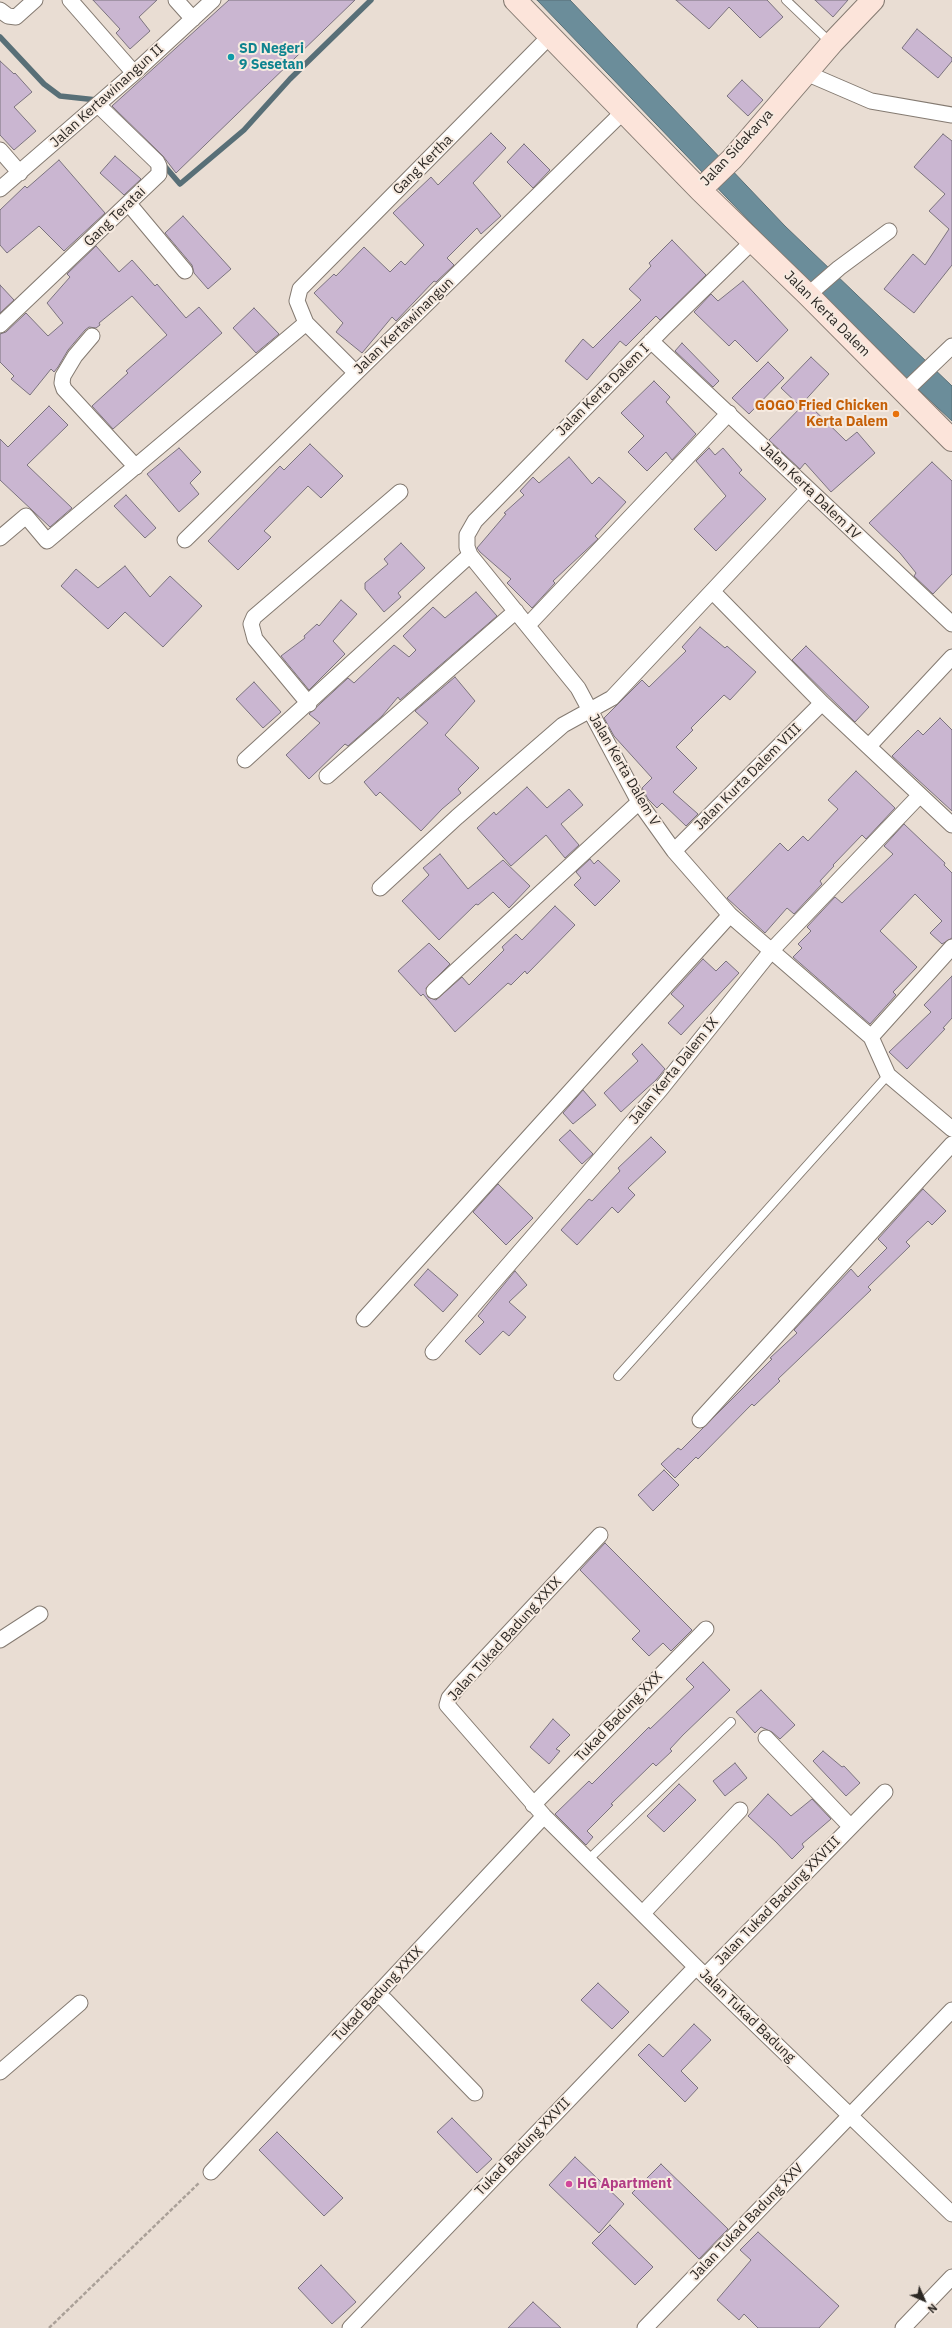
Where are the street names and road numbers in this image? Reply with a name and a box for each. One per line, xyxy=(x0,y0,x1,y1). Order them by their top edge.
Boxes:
street label: Jalan Kertawinangun II xyxy=(47,41,167,151)
street label: Jalan Sidakarya xyxy=(697,106,777,190)
street label: Gang Kertha xyxy=(390,132,456,198)
street label: Gang Teratai xyxy=(81,183,149,251)
street label: Jalan Kerta Dalem xyxy=(780,267,874,361)
street label: Jalan Kertawinangun xyxy=(351,274,457,378)
street label: Jalan Kerta Dalem I xyxy=(553,340,653,440)
street label: Jalan Kerta Dalem IV xyxy=(757,439,863,543)
street label: Jalan Kerta Dalem V xyxy=(585,711,663,829)
street label: Jalan Kurta Dalem VIII xyxy=(691,720,805,834)
street label: Jalan Kerta Dalem IX xyxy=(626,1014,722,1128)
street label: Jalan Tukad Badung XXIX xyxy=(445,1573,565,1705)
street label: Tukad Badung XXX xyxy=(572,1669,666,1765)
street label: Jalan Tukad Badung XXVIII xyxy=(712,1833,844,1969)
street label: Tukad Badung XXIX xyxy=(330,1943,426,2045)
street label: Jalan Tukad Badung xyxy=(696,1966,798,2066)
street label: Tukad Badung XXVII xyxy=(472,2095,574,2199)
street label: Jalan Tukad Badung XXV xyxy=(687,2160,807,2284)

